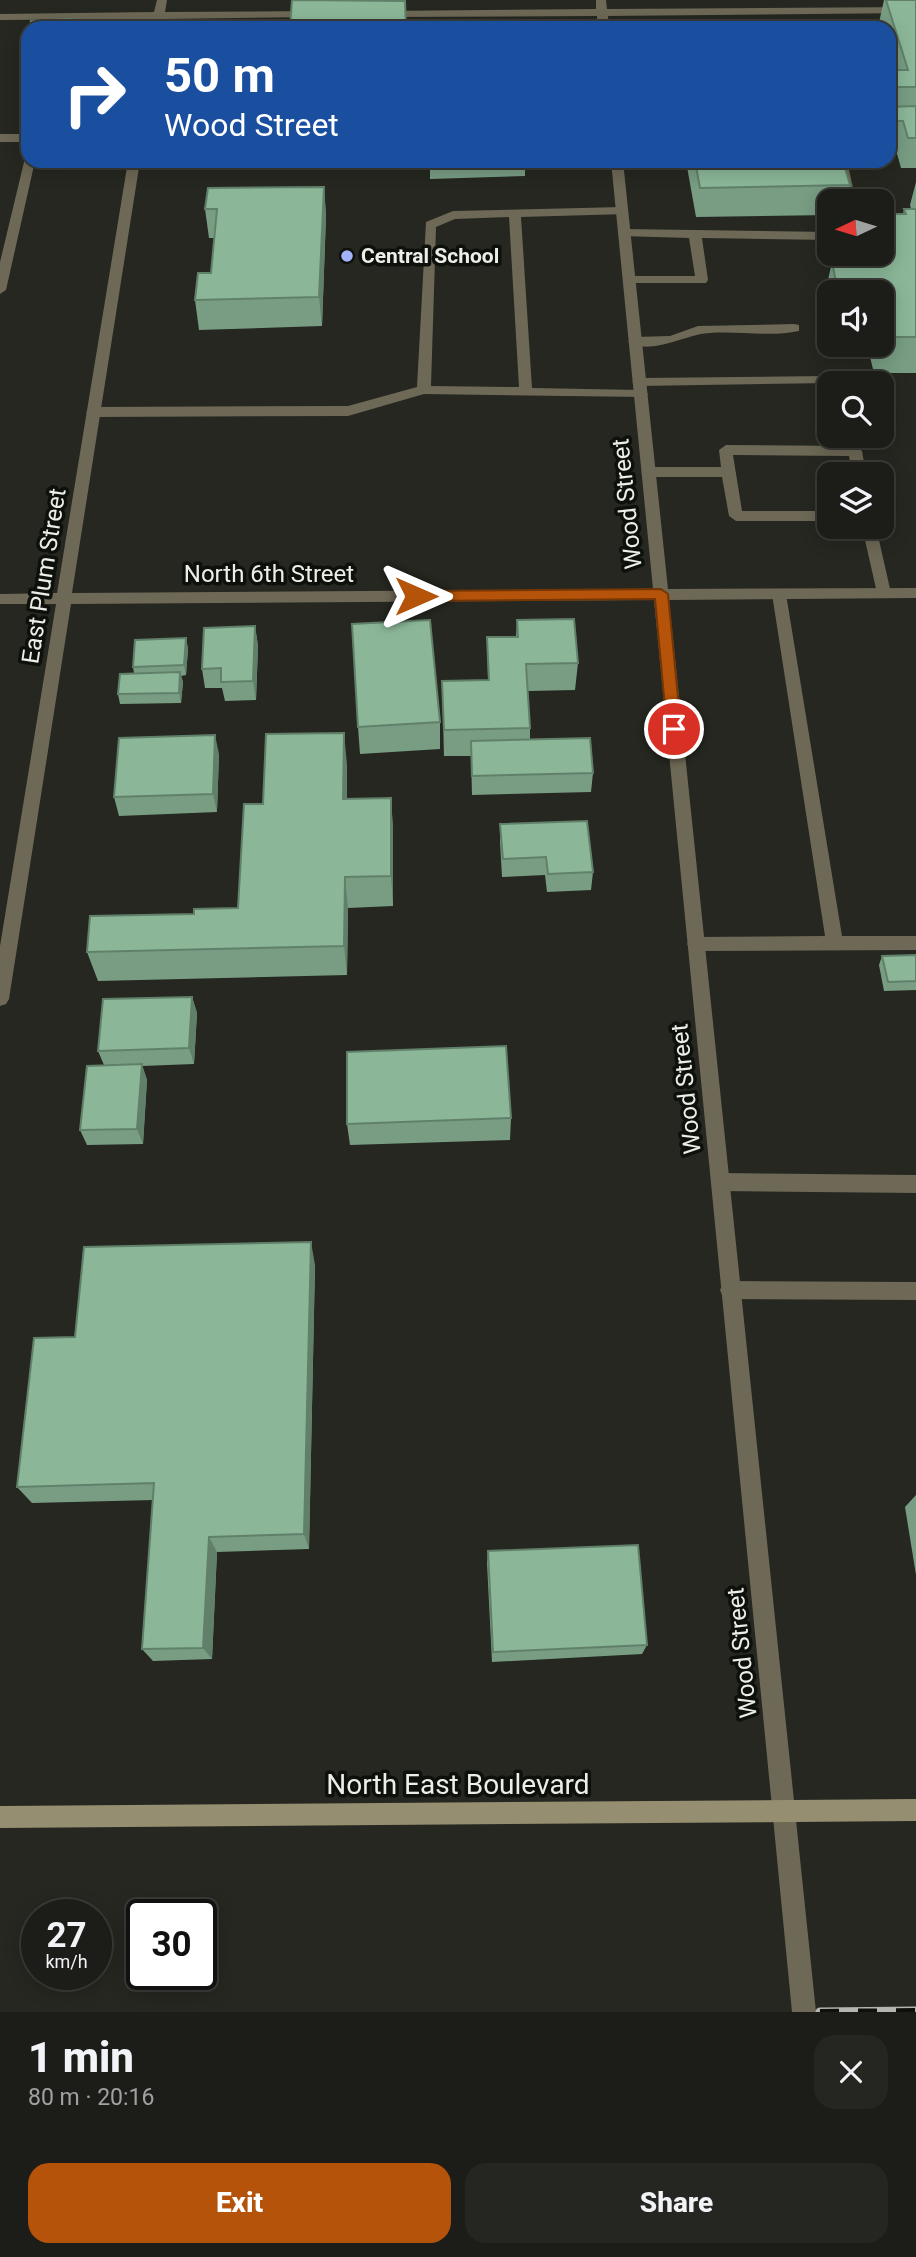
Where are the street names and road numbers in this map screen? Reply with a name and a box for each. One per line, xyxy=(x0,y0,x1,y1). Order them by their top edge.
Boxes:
street label: Wood Street xyxy=(606,437,648,571)
street label: East Plum Street xyxy=(16,486,72,666)
street label: North 6th Street xyxy=(184,560,354,588)
street label: Wood Street xyxy=(665,1022,707,1156)
street label: Wood Street xyxy=(721,1586,763,1720)
street label: North East Boulevard xyxy=(326,1768,590,1801)

